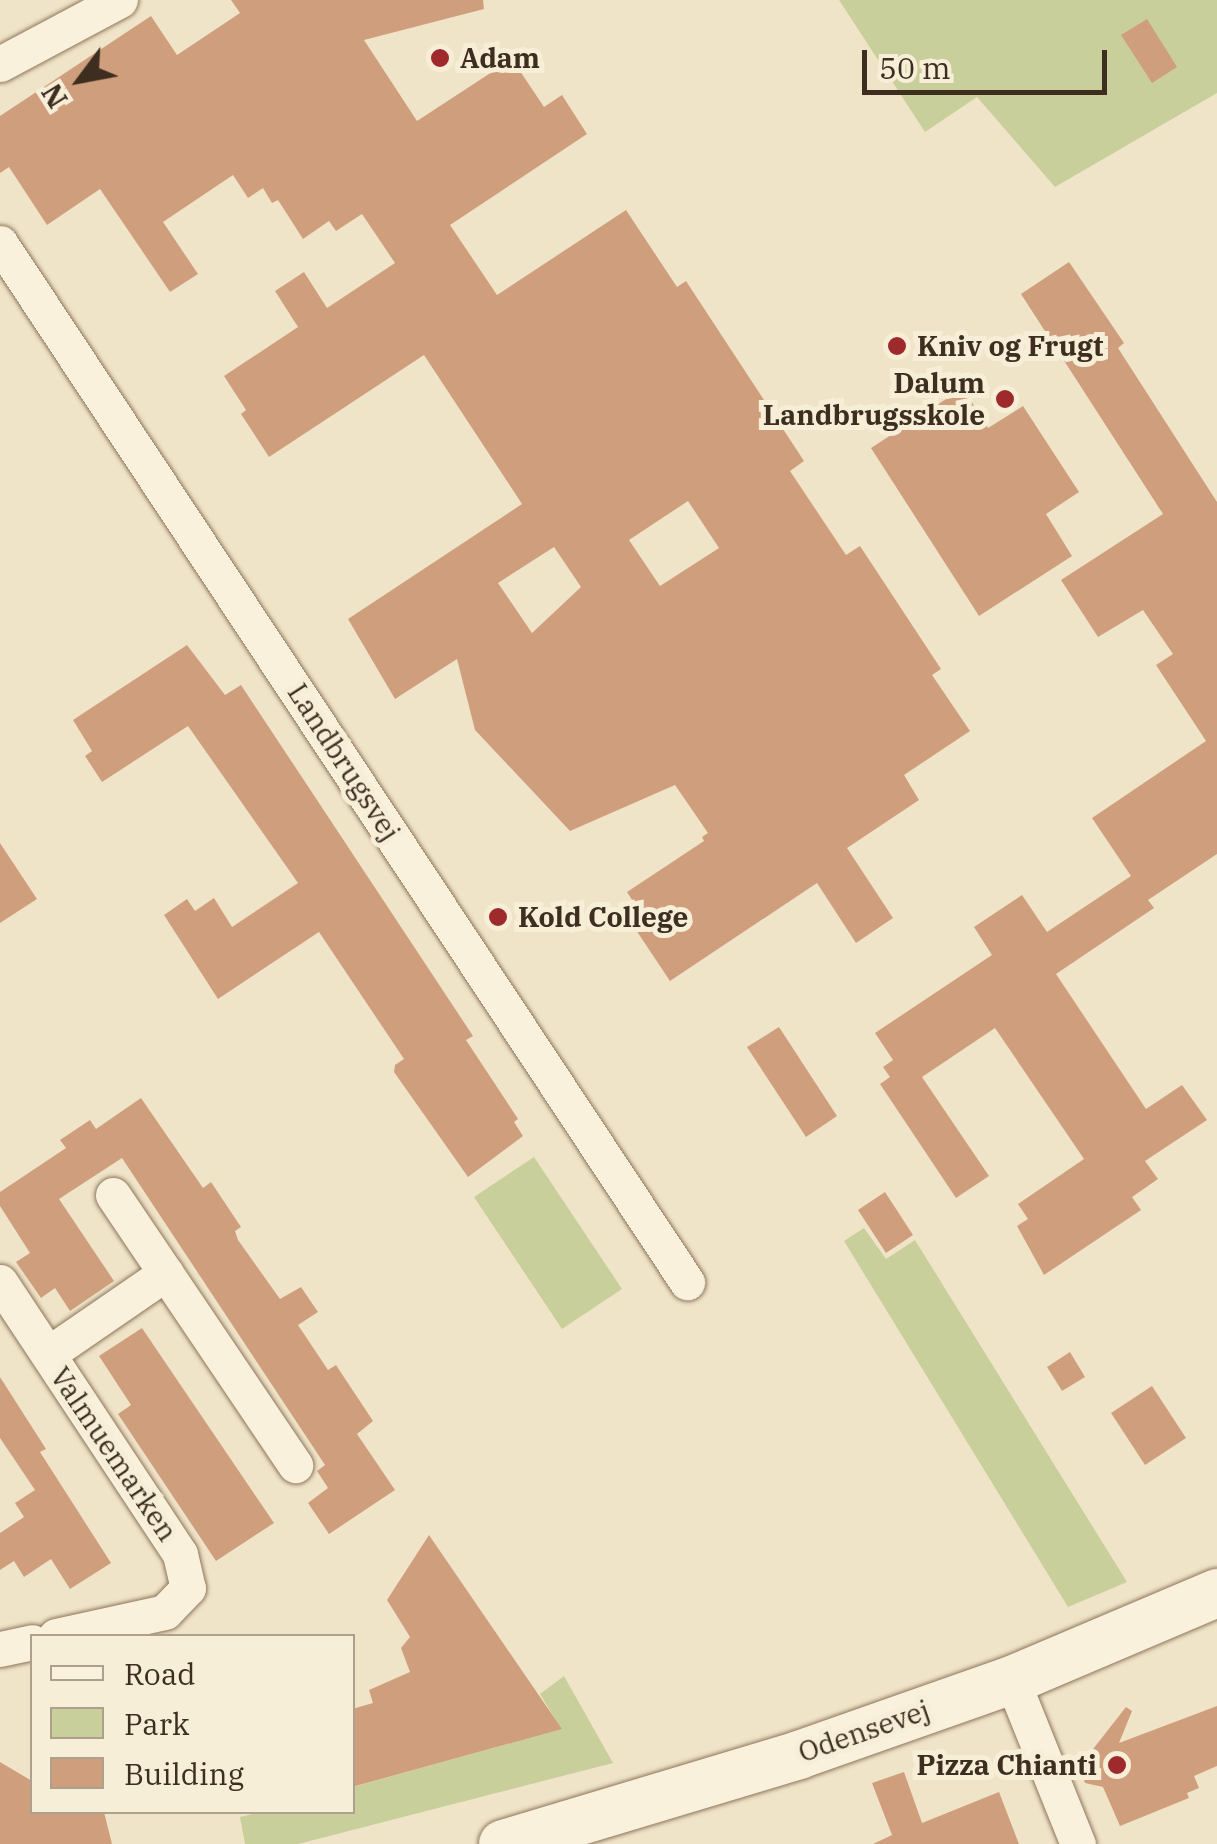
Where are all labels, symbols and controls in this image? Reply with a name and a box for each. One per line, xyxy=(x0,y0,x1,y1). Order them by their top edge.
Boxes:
north arrow xyxy=(30,30,130,130)
scale bar xyxy=(867,30,1112,92)
place label: Adam xyxy=(460,41,540,75)
marker: Adam xyxy=(429,47,451,69)
text: 50 m xyxy=(879,48,951,87)
text: N xyxy=(33,77,76,115)
place label: Kniv og Frugt xyxy=(917,329,1104,363)
marker: Kniv og Frugt xyxy=(886,335,908,357)
place label: Dalum Landbrugsskole xyxy=(763,366,985,432)
marker: Dalum Landbrugsskole xyxy=(994,388,1016,410)
street label: Landbrugsvej xyxy=(281,677,407,847)
place label: Kold College xyxy=(518,900,688,934)
marker: Kold College xyxy=(487,906,509,928)
street label: Valmuemarken xyxy=(43,1361,185,1547)
legend xyxy=(30,1634,355,1814)
text: Road xyxy=(124,1654,196,1693)
street label: Odensevej xyxy=(794,1693,934,1769)
text: Park xyxy=(124,1704,190,1743)
place label: Pizza Chianti xyxy=(916,1748,1097,1782)
text: Building xyxy=(124,1754,244,1793)
marker: Pizza Chianti xyxy=(1106,1754,1128,1776)

